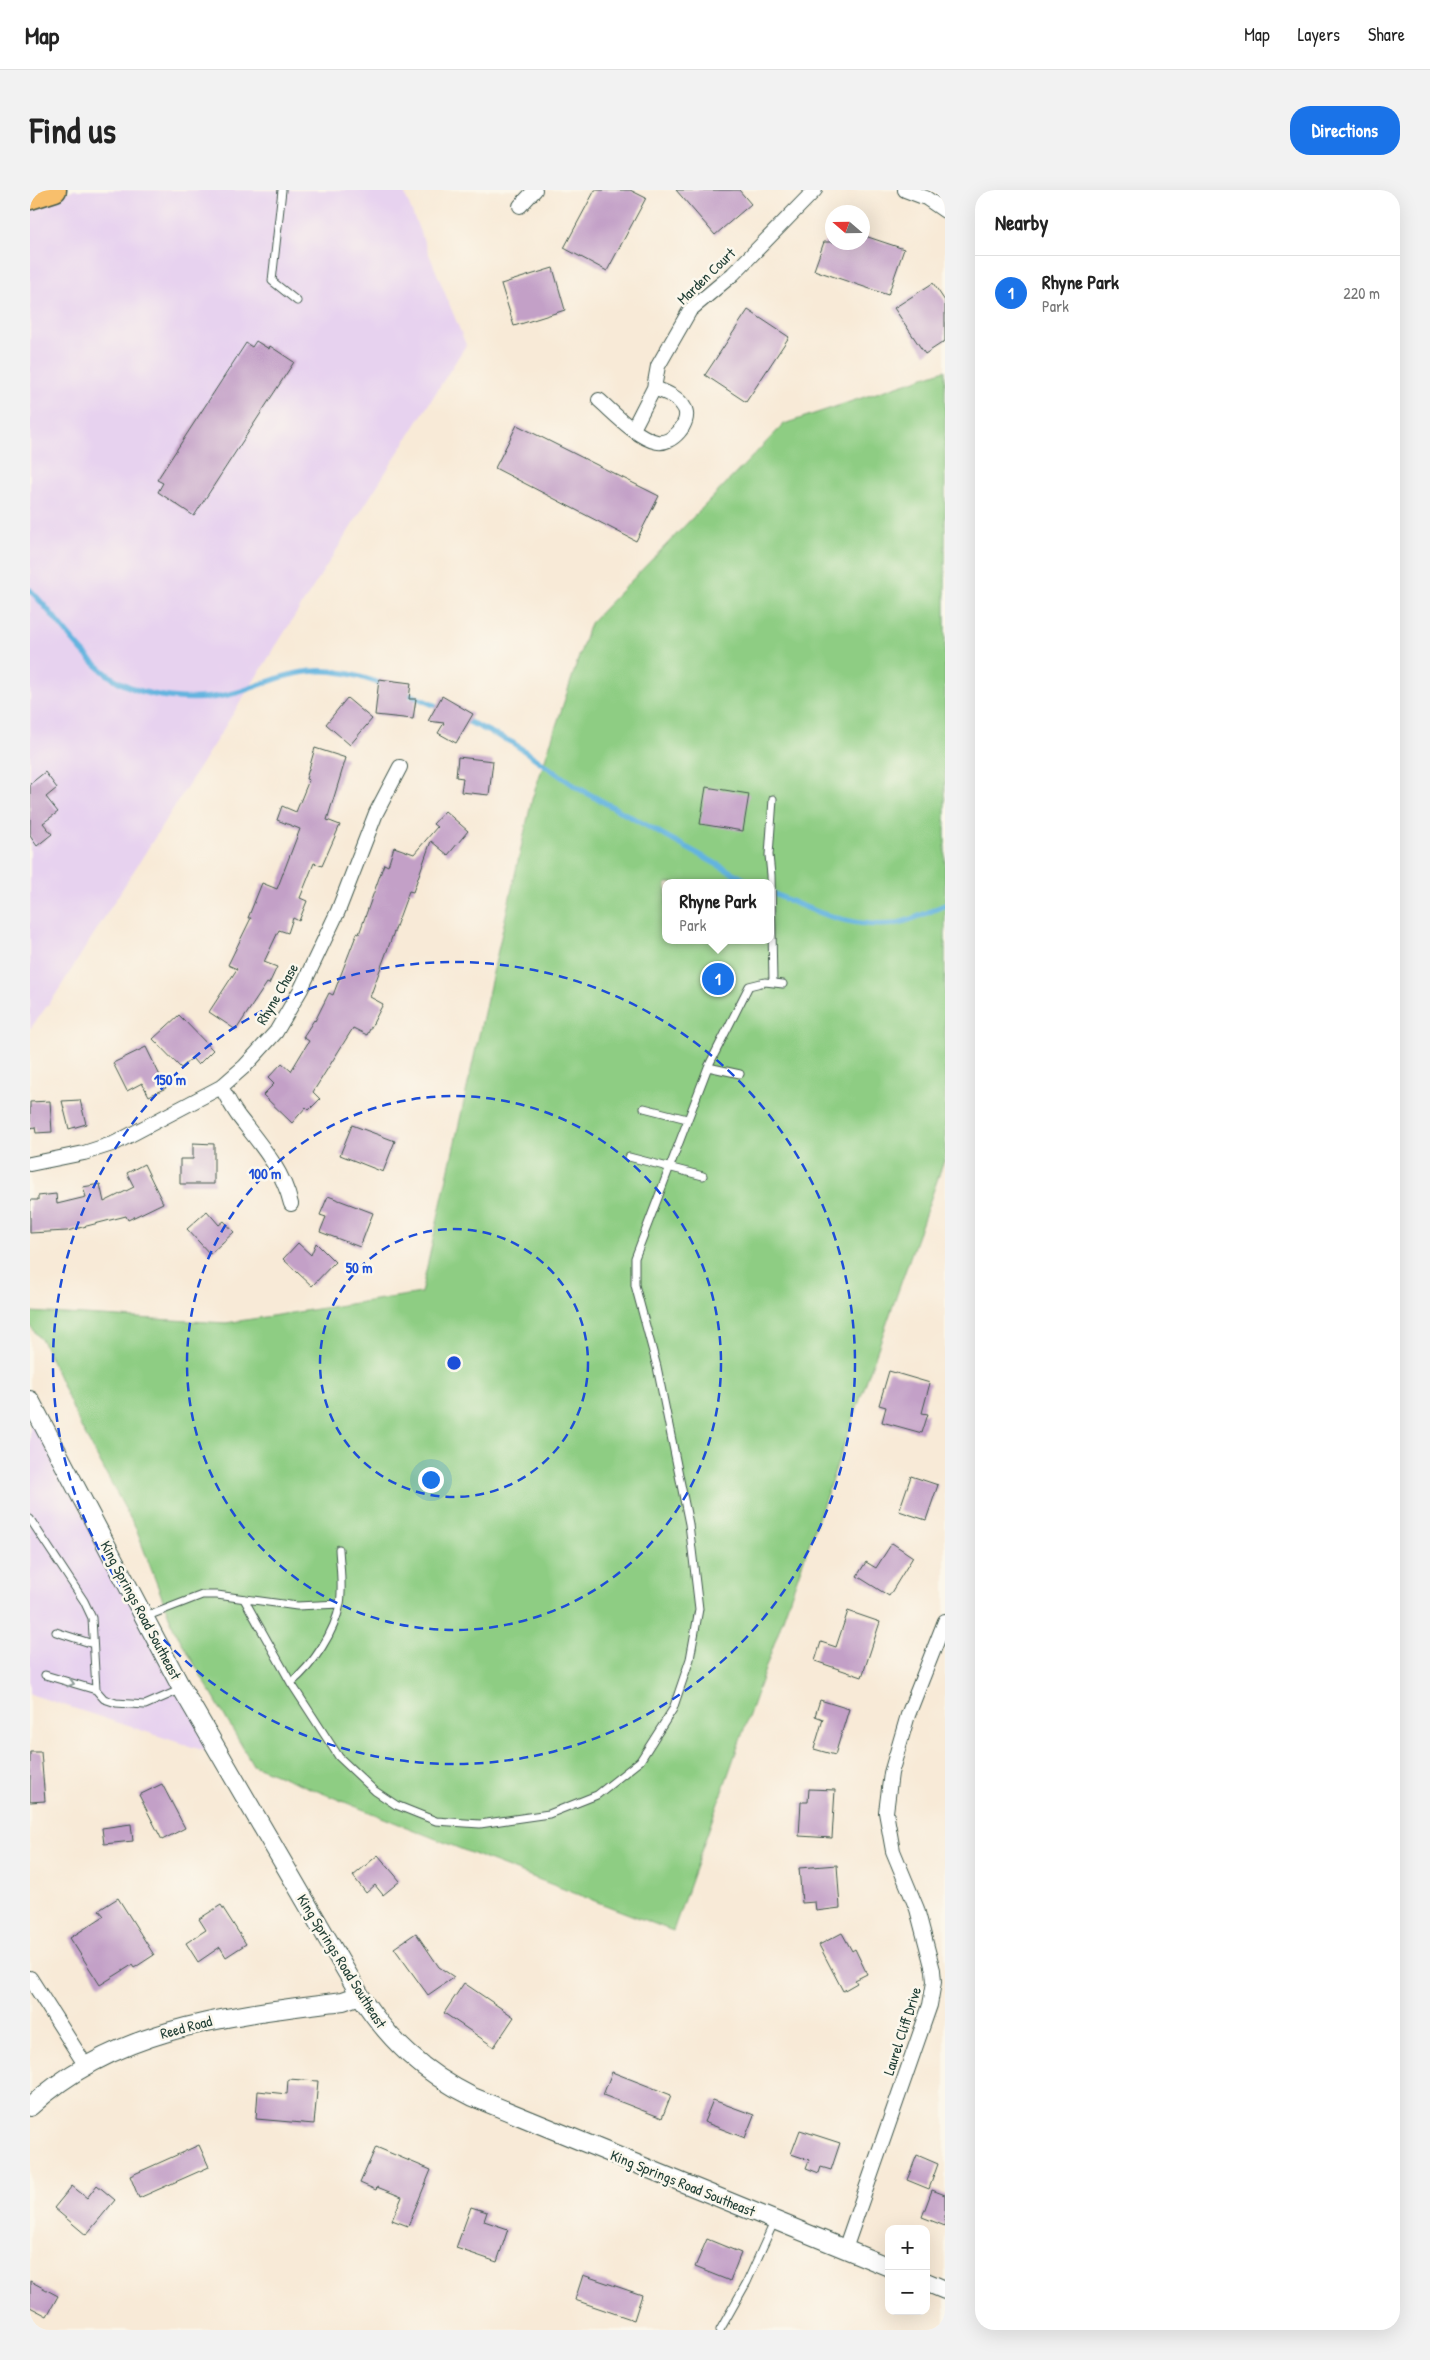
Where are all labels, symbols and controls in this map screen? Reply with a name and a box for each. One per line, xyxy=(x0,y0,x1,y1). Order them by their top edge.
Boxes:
text: Map xyxy=(25,19,59,51)
text: Map xyxy=(1244,22,1270,47)
text: Layers xyxy=(1298,22,1340,47)
text: Share xyxy=(1368,22,1405,47)
button: Directions xyxy=(1290,106,1400,155)
text: Find us xyxy=(30,107,116,154)
north arrow xyxy=(825,205,870,250)
text: Nearby xyxy=(995,208,1048,237)
street label: Marden Court xyxy=(672,242,740,309)
text: Rhyne Park xyxy=(1042,269,1119,295)
text: 1 xyxy=(1008,282,1014,304)
text: 220 m xyxy=(1343,282,1380,304)
text: Park xyxy=(1042,295,1069,317)
popup xyxy=(662,879,774,944)
text: Rhyne Park xyxy=(680,888,756,914)
text: Park xyxy=(680,914,706,936)
street label: Rhyne Chase xyxy=(251,959,303,1029)
pin: 1 xyxy=(702,960,734,998)
text: 150 m xyxy=(154,1069,186,1090)
text: 100 m xyxy=(249,1163,281,1184)
text: 50 m xyxy=(346,1257,372,1278)
centre of rings xyxy=(445,1354,463,1372)
your location xyxy=(418,1467,444,1493)
street label: King Springs Road Southeast xyxy=(95,1537,187,1684)
one-way arrow xyxy=(66,1677,74,1687)
street label: King Springs Road Southeast xyxy=(292,1890,392,2033)
street label: Laurel Cliff Drive xyxy=(878,1984,926,2078)
street label: Reed Road xyxy=(158,2010,214,2044)
street label: King Springs Road Southeast xyxy=(607,2144,759,2222)
map controls xyxy=(885,2225,930,2315)
button: + xyxy=(885,2225,930,2270)
button: − xyxy=(885,2270,930,2315)

